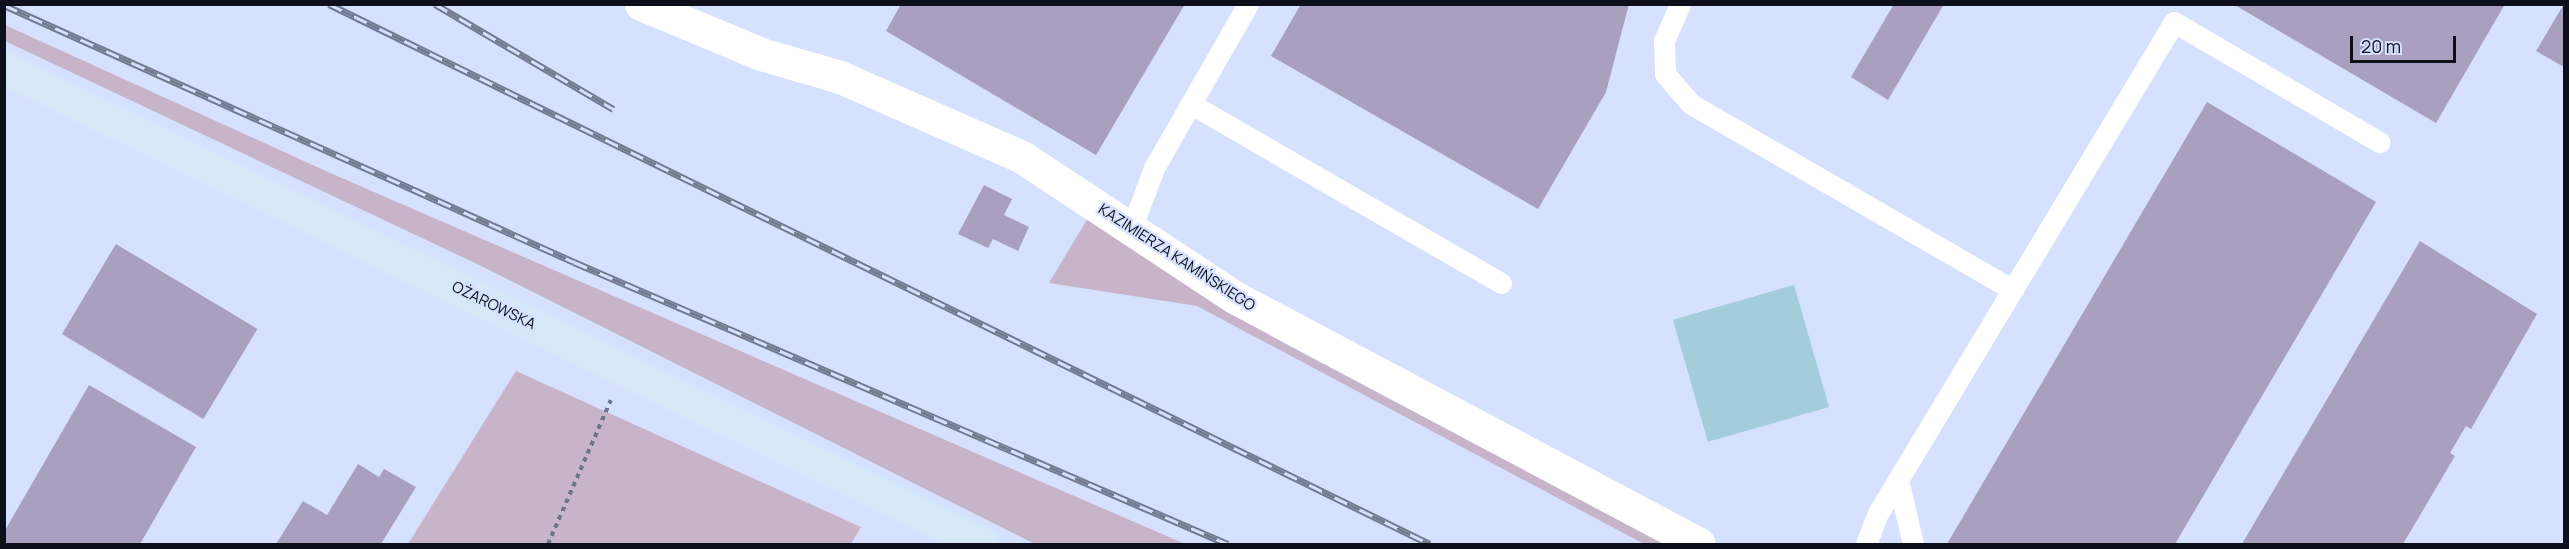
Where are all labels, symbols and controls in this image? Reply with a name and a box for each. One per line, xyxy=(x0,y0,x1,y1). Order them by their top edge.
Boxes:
scale bar xyxy=(2353,24,2460,62)
text: 20 m xyxy=(2361,34,2401,58)
street label: KAZIMIERZA KAMIŃSKIEGO xyxy=(1095,200,1259,314)
street label: OŻAROWSKA xyxy=(449,277,539,333)

